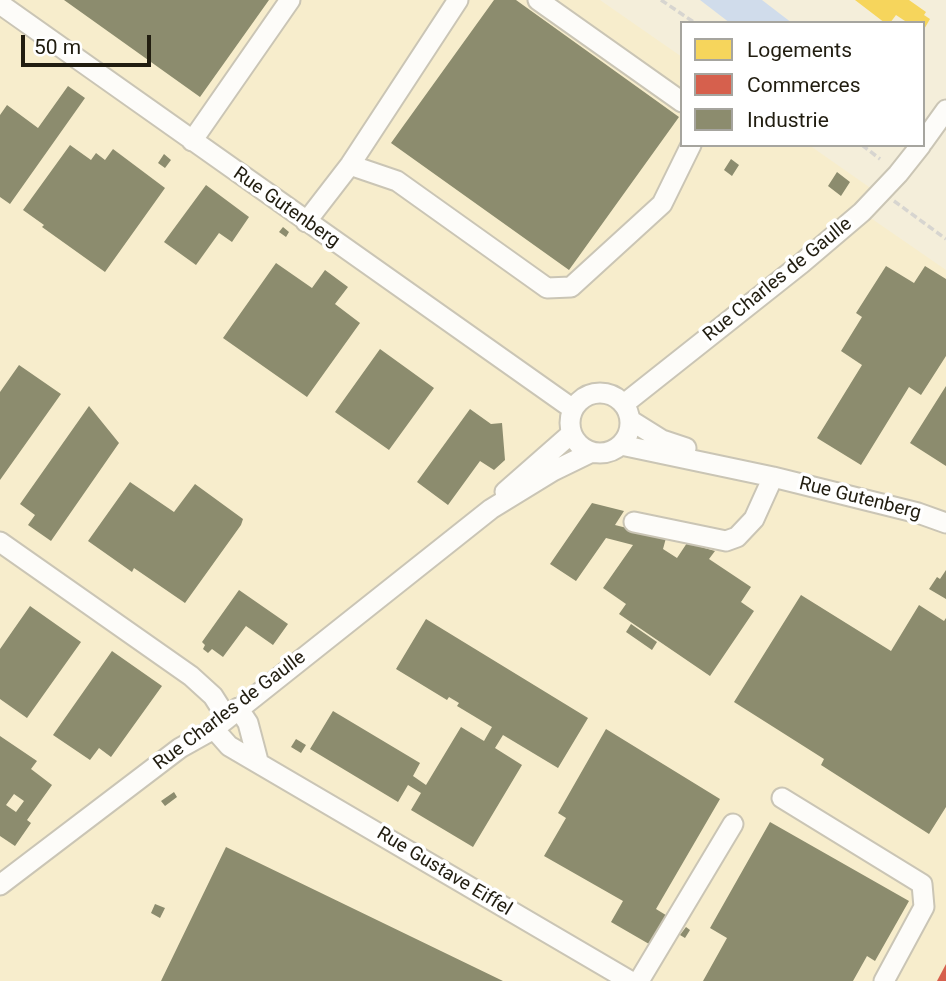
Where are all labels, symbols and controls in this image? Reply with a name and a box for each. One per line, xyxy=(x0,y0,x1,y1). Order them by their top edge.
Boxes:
scale bar xyxy=(24,21,154,65)
legend xyxy=(680,21,925,147)
text: 50 m xyxy=(34,35,81,59)
text: Logements xyxy=(747,38,852,62)
text: Commerces xyxy=(747,73,861,97)
text: Industrie xyxy=(747,108,829,132)
street label: Rue Gutenberg xyxy=(228,163,344,253)
street label: Rue Charles de Gaulle xyxy=(699,213,857,347)
street label: Rue Gutenberg xyxy=(797,473,923,525)
street label: Rue Charles de Gaulle xyxy=(150,646,310,776)
street label: Rue Gustave Eiffel xyxy=(372,823,516,921)

